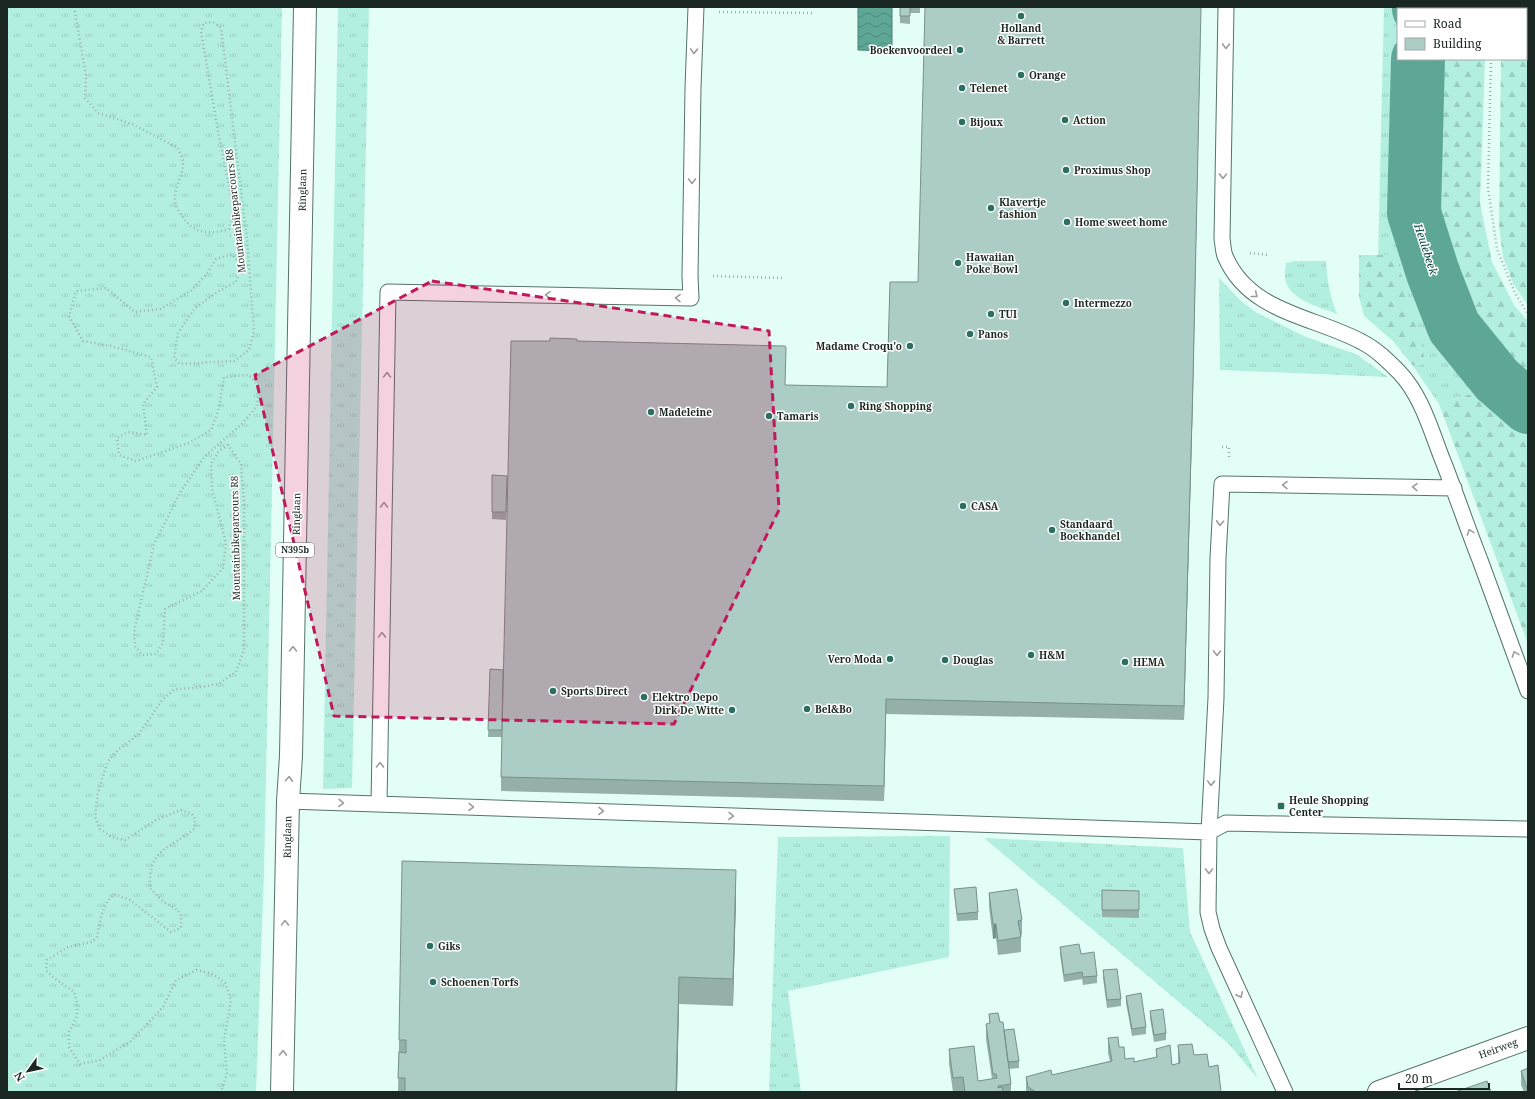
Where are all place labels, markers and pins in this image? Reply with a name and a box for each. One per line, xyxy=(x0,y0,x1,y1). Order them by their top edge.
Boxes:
marker: Holland & Barrett xyxy=(1016,11,1026,21)
place label: Holland & Barrett xyxy=(997,21,1045,47)
place label: Boekenvoordeel xyxy=(870,43,952,57)
marker: Boekenvoordeel xyxy=(955,45,965,55)
place label: Orange xyxy=(1029,68,1066,82)
marker: Orange xyxy=(1016,70,1026,80)
place label: Telenet xyxy=(970,81,1008,95)
marker: Telenet xyxy=(957,83,967,93)
place label: Action xyxy=(1073,113,1106,127)
place label: Bijoux xyxy=(970,115,1004,129)
marker: Action xyxy=(1060,115,1070,125)
marker: Bijoux xyxy=(957,117,967,127)
place label: Proximus Shop xyxy=(1074,163,1151,177)
marker: Proximus Shop xyxy=(1061,165,1071,175)
place label: Klavertje fashion xyxy=(999,195,1046,221)
marker: Klavertje fashion xyxy=(986,203,996,213)
place label: Home sweet home xyxy=(1075,215,1168,229)
marker: Home sweet home xyxy=(1062,217,1072,227)
place label: Hawaiian Poke Bowl xyxy=(966,250,1018,276)
marker: Hawaiian Poke Bowl xyxy=(953,258,963,268)
place label: Intermezzo xyxy=(1074,296,1132,310)
marker: Intermezzo xyxy=(1061,298,1071,308)
place label: TUI xyxy=(999,307,1017,321)
marker: TUI xyxy=(986,309,996,319)
place label: Panos xyxy=(978,327,1008,341)
marker: Panos xyxy=(965,329,975,339)
place label: Madame Croqu'o xyxy=(816,339,902,353)
marker: Madame Croqu'o xyxy=(905,341,915,351)
place label: Ring Shopping xyxy=(859,399,932,413)
marker: Ring Shopping xyxy=(846,401,856,411)
place label: Madeleine xyxy=(659,405,712,419)
marker: Madeleine xyxy=(646,407,656,417)
place label: Tamaris xyxy=(777,409,819,423)
marker: Tamaris xyxy=(764,411,774,421)
place label: CASA xyxy=(971,499,999,513)
marker: CASA xyxy=(958,501,968,511)
place label: Standaard Boekhandel xyxy=(1060,517,1121,543)
marker: Standaard Boekhandel xyxy=(1047,525,1057,535)
place label: H&M xyxy=(1039,648,1065,662)
marker: H&M xyxy=(1026,650,1036,660)
place label: Vero Moda xyxy=(828,652,882,666)
place label: Douglas xyxy=(953,653,994,667)
marker: Vero Moda xyxy=(885,654,895,664)
marker: Douglas xyxy=(940,655,950,665)
place label: HEMA xyxy=(1133,655,1165,669)
marker: HEMA xyxy=(1120,657,1130,667)
place label: Sports Direct xyxy=(561,684,628,698)
marker: Sports Direct xyxy=(548,686,558,696)
place label: Elektro Depo xyxy=(652,690,718,704)
marker: Elektro Depo xyxy=(639,692,649,702)
place label: Bel&Bo xyxy=(815,702,852,716)
place label: Dirk De Witte xyxy=(655,703,724,717)
marker: Bel&Bo xyxy=(802,704,812,714)
marker: Dirk De Witte xyxy=(727,705,737,715)
place label: Heule Shopping Center xyxy=(1289,793,1369,819)
marker: Heule Shopping Center xyxy=(1276,801,1286,811)
place label: Giks xyxy=(438,939,461,953)
marker: Giks xyxy=(425,941,435,951)
place label: Schoenen Torfs xyxy=(441,975,519,989)
marker: Schoenen Torfs xyxy=(428,977,438,987)

